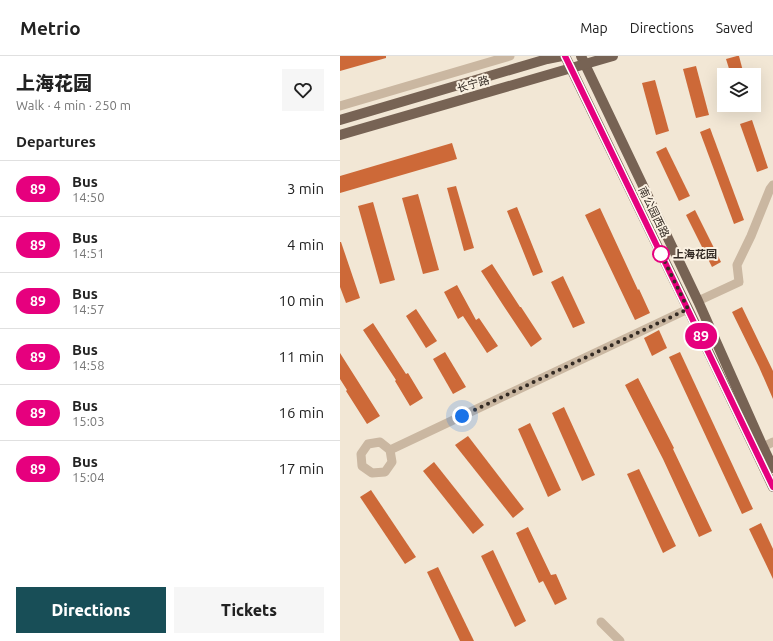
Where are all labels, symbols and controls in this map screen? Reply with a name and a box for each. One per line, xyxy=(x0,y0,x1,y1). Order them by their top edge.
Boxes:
text: Metrio xyxy=(20,17,81,39)
text: Map xyxy=(580,20,608,36)
text: Directions xyxy=(630,20,694,36)
text: Saved xyxy=(716,20,753,36)
map controls xyxy=(717,68,761,112)
button: layers xyxy=(717,68,761,112)
button: heart xyxy=(282,69,324,111)
text: 上海花园 xyxy=(16,72,92,94)
street label: 长宁路 xyxy=(455,74,491,94)
text: Walk · 4 min · 250 m xyxy=(16,98,131,112)
text: Departures xyxy=(16,133,96,150)
text: Bus xyxy=(72,173,98,190)
text: 3 min xyxy=(287,180,324,197)
text: 89 xyxy=(30,181,46,197)
street label: 南公园西路 xyxy=(637,185,671,239)
text: 14:50 xyxy=(72,190,105,204)
text: Bus xyxy=(72,229,98,246)
text: 4 min xyxy=(287,236,324,253)
text: 89 xyxy=(30,237,46,253)
marker: 上海花园 xyxy=(652,245,670,263)
text: 14:51 xyxy=(72,246,105,260)
place label: 上海花园 xyxy=(673,248,717,260)
text: Bus xyxy=(72,285,98,302)
text: 10 min xyxy=(278,292,324,309)
text: 89 xyxy=(30,293,46,309)
text: 14:57 xyxy=(72,302,105,316)
line badge: 89 xyxy=(683,323,719,349)
text: 89 xyxy=(693,328,709,344)
text: Bus xyxy=(72,341,98,358)
text: 11 min xyxy=(278,348,324,365)
text: 89 xyxy=(30,349,46,365)
text: 14:58 xyxy=(72,358,105,372)
text: Bus xyxy=(72,397,98,414)
text: 16 min xyxy=(278,404,324,421)
text: 89 xyxy=(30,405,46,421)
your location xyxy=(452,406,472,426)
text: 15:03 xyxy=(72,414,105,428)
text: Bus xyxy=(72,453,98,470)
text: 17 min xyxy=(278,460,324,477)
text: 89 xyxy=(30,461,46,477)
text: 15:04 xyxy=(72,470,105,484)
button: Directions xyxy=(16,587,166,633)
button: Tickets xyxy=(174,587,324,633)

